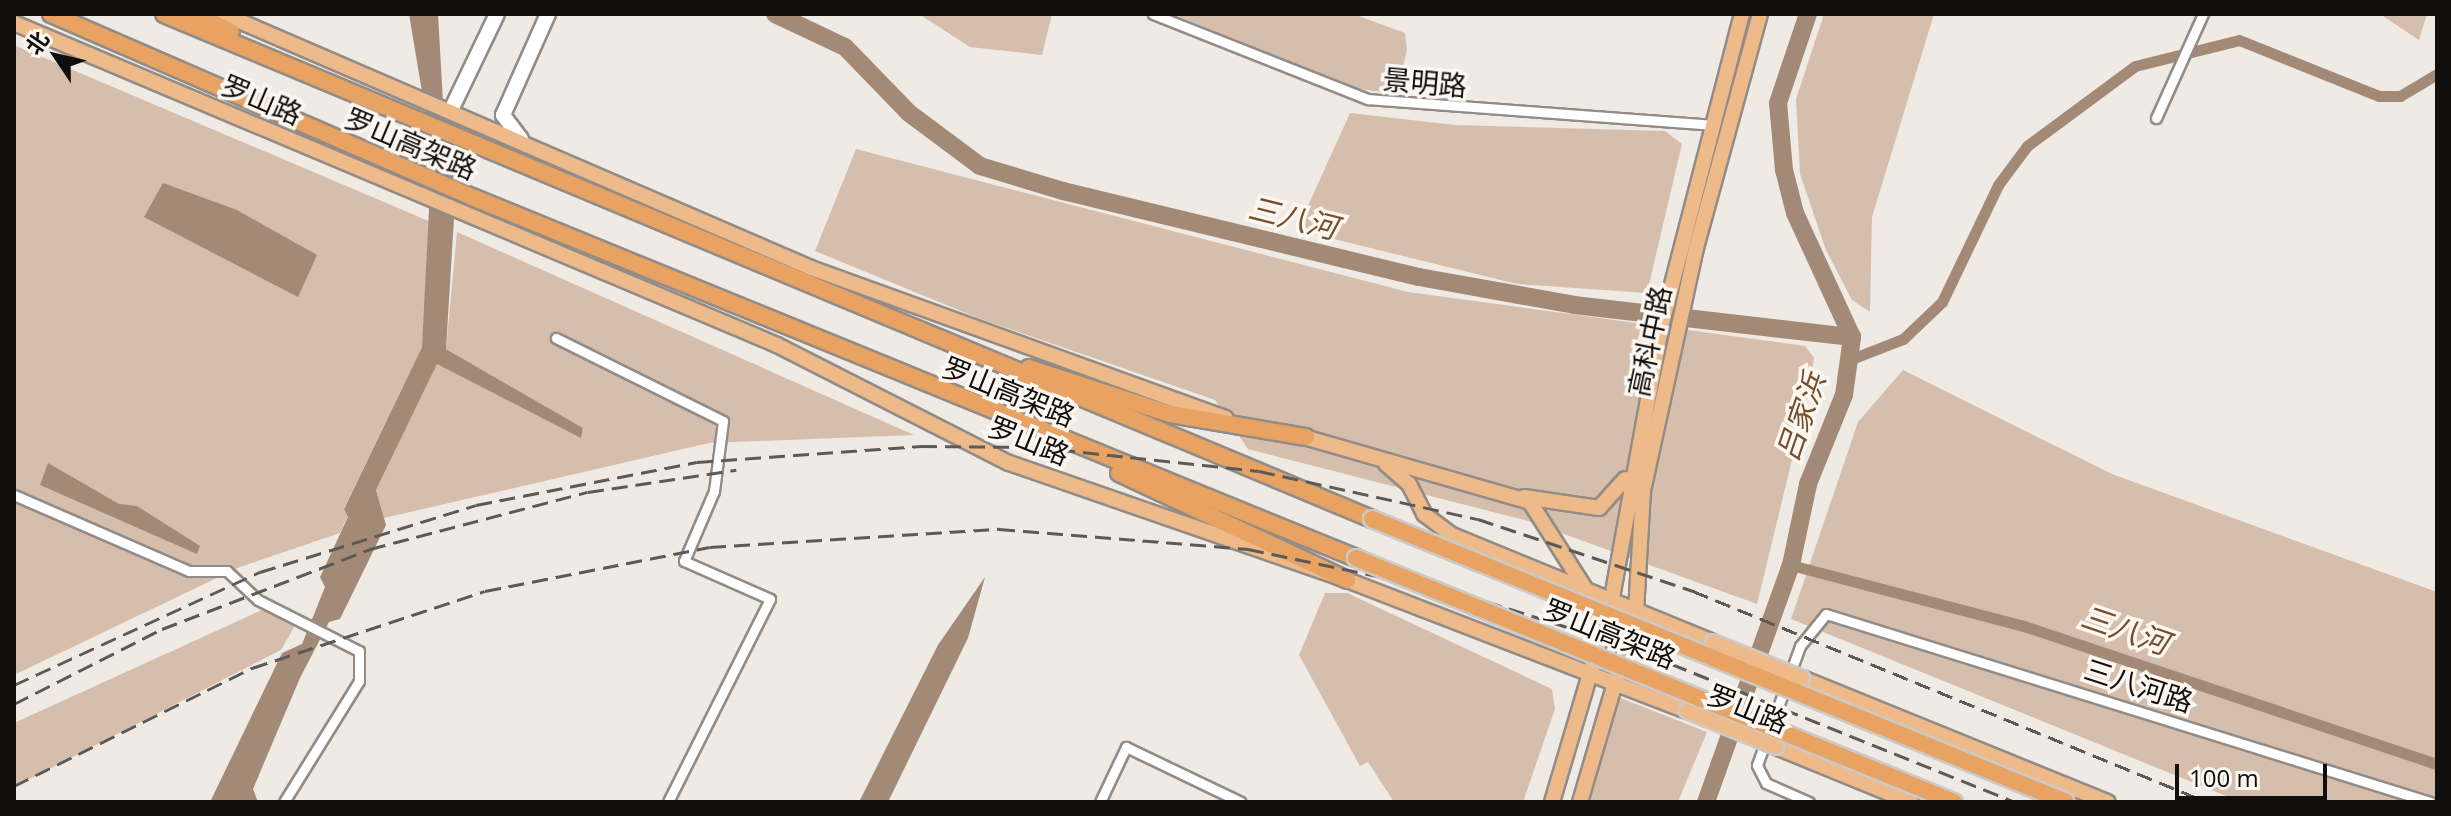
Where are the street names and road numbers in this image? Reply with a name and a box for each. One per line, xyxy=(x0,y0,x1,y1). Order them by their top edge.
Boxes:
street label: 景明路 xyxy=(1382,62,1468,102)
street label: 罗山路 xyxy=(217,67,307,131)
street label: 罗山高架路 xyxy=(340,100,482,186)
street label: 高科中路 xyxy=(1621,283,1677,399)
street label: 罗山高架路 xyxy=(938,349,1080,433)
street label: 罗山路 xyxy=(984,409,1074,471)
street label: 罗山高架路 xyxy=(1539,591,1681,675)
street label: 三八河路 xyxy=(2081,652,2197,718)
street label: 罗山路 xyxy=(1703,677,1793,739)

